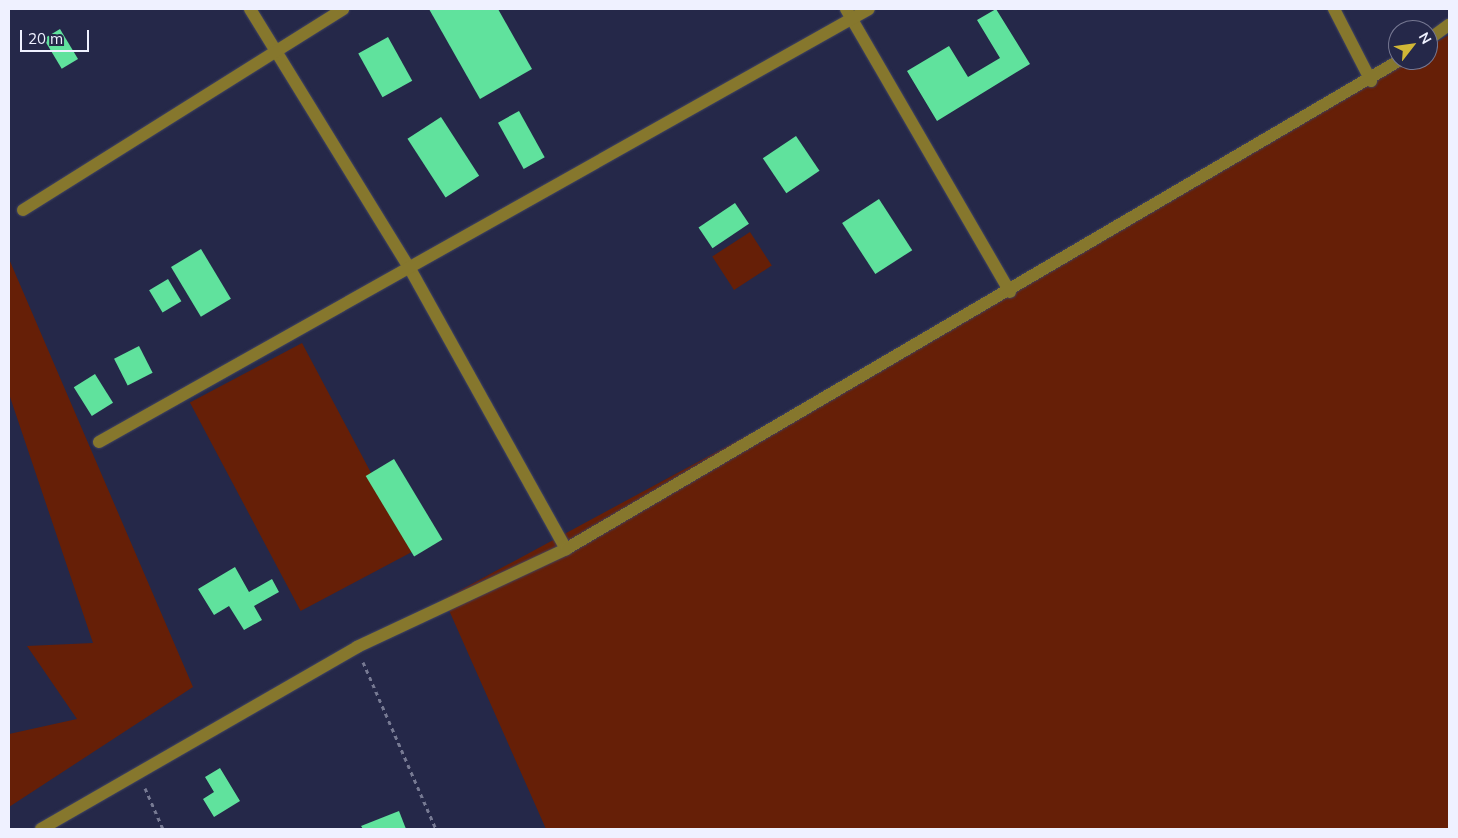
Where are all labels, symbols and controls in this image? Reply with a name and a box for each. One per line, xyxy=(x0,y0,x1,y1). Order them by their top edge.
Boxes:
scale bar xyxy=(22,20,91,52)
north arrow xyxy=(1388,20,1438,70)
text: 20 m xyxy=(28,29,63,48)
text: N xyxy=(1415,29,1436,47)

